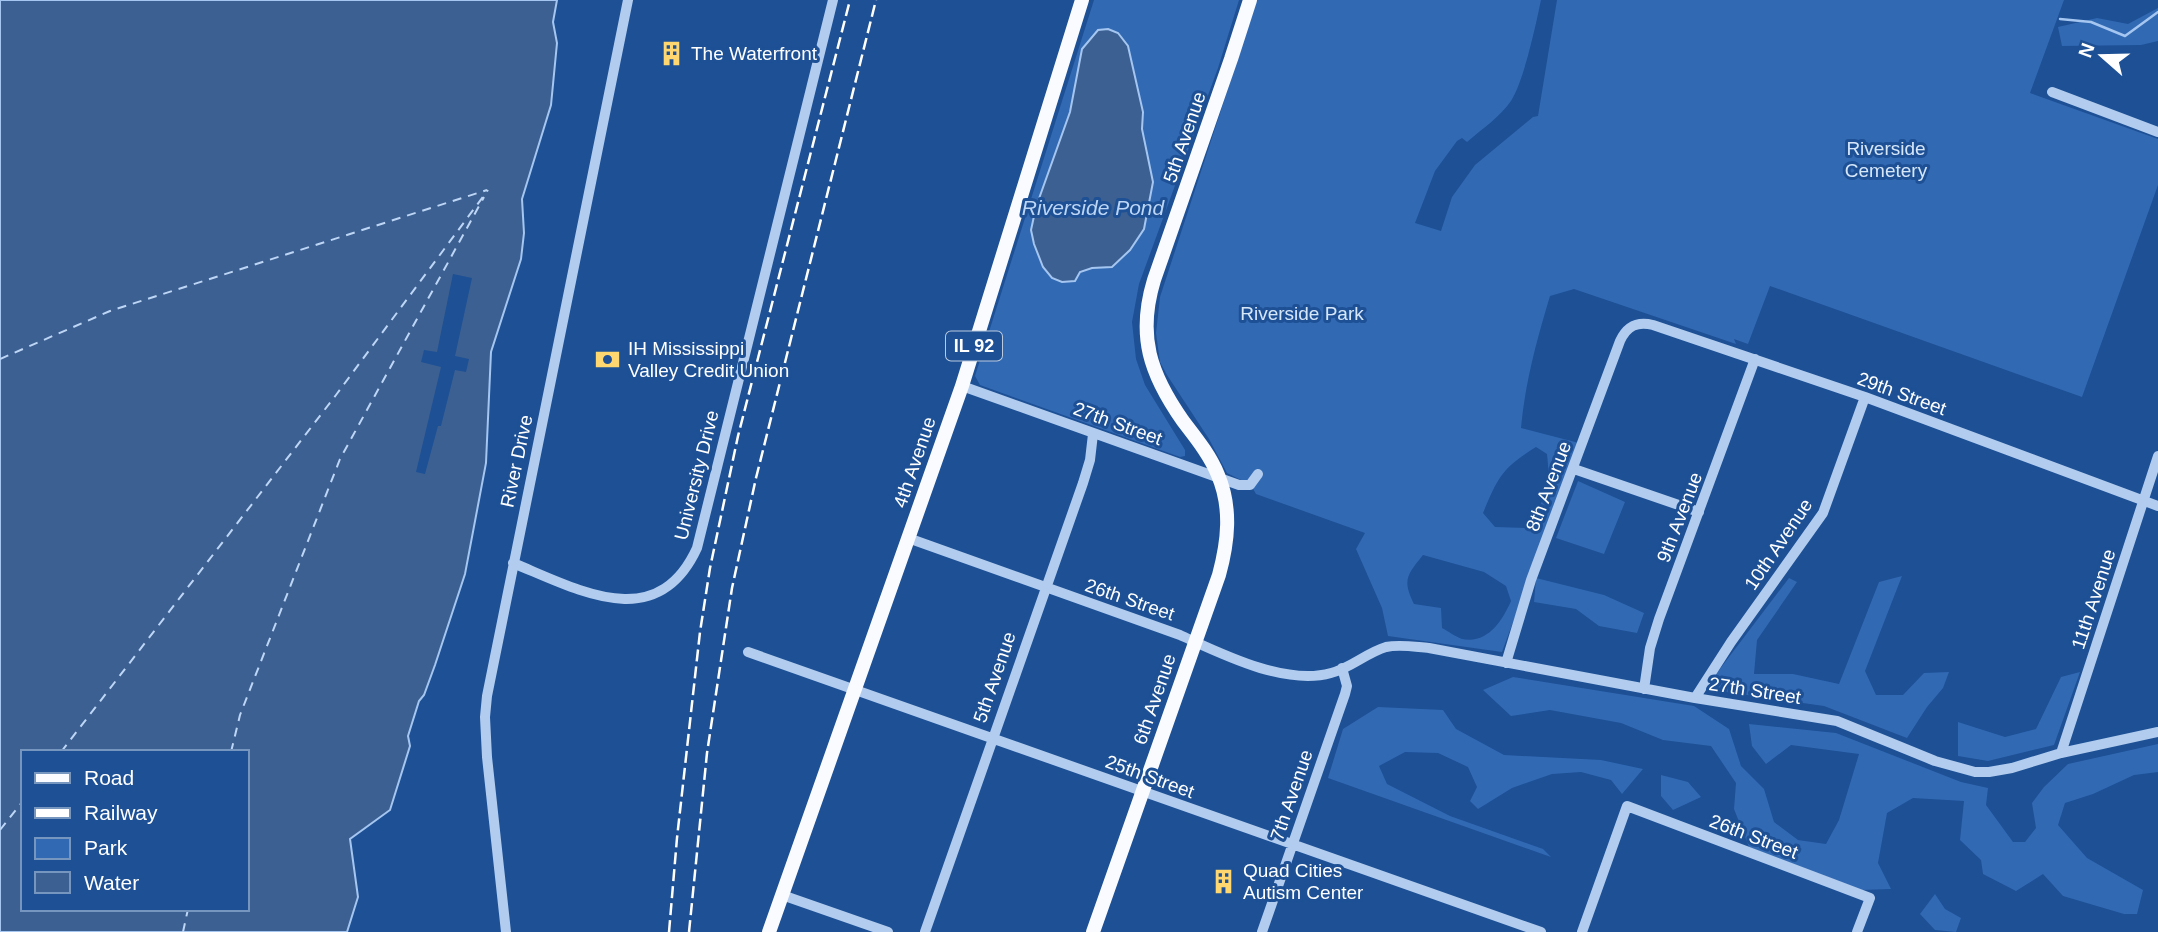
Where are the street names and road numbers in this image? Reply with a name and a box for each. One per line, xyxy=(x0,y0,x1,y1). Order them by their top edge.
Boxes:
street label: 5th Avenue xyxy=(1159,89,1210,185)
road number: IL 92 xyxy=(946,332,1002,360)
street label: 29th Street xyxy=(1855,368,1950,419)
street label: 27th Street xyxy=(1071,398,1166,449)
street label: University Drive xyxy=(670,408,723,542)
street label: River Drive xyxy=(496,413,537,509)
street label: 4th Avenue xyxy=(889,414,940,510)
street label: 8th Avenue xyxy=(1522,438,1575,534)
street label: 9th Avenue xyxy=(1653,469,1706,565)
street label: 10th Avenue xyxy=(1740,495,1817,594)
street label: 11th Avenue xyxy=(2067,546,2120,652)
street label: 26th Street xyxy=(1082,574,1178,625)
street label: 5th Avenue xyxy=(969,629,1020,725)
street label: 6th Avenue xyxy=(1129,651,1180,747)
street label: 27th Street xyxy=(1707,673,1803,708)
street label: 7th Avenue xyxy=(1266,747,1317,843)
street label: 25th Street xyxy=(1103,751,1198,802)
street label: 26th Street xyxy=(1707,810,1802,863)

